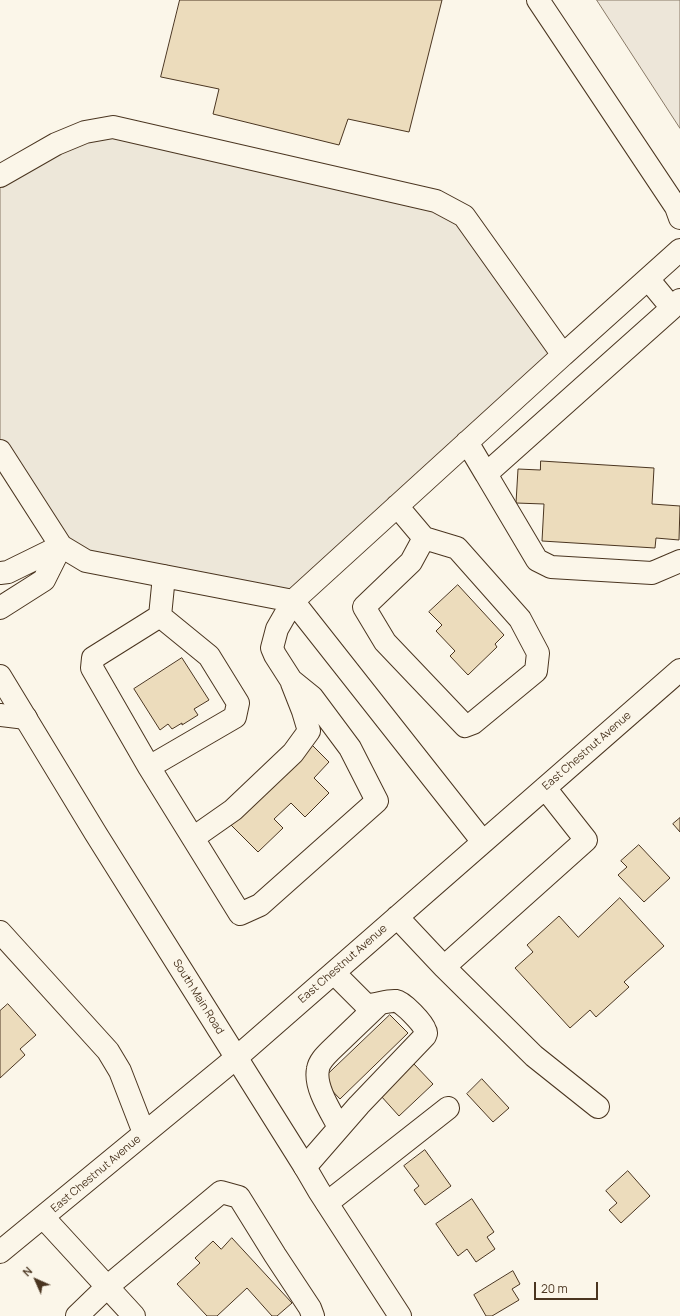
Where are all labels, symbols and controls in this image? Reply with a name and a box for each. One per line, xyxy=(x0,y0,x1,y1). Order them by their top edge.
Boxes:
street label: East Chestnut Avenue xyxy=(540,709,634,793)
street label: East Chestnut Avenue xyxy=(296,922,390,1006)
street label: South Main Road xyxy=(170,957,226,1037)
street label: East Chestnut Avenue xyxy=(48,1133,144,1215)
north arrow xyxy=(16,1260,56,1300)
text: N xyxy=(19,1263,35,1279)
scale bar xyxy=(536,1274,600,1300)
text: 20 m xyxy=(541,1280,568,1297)

